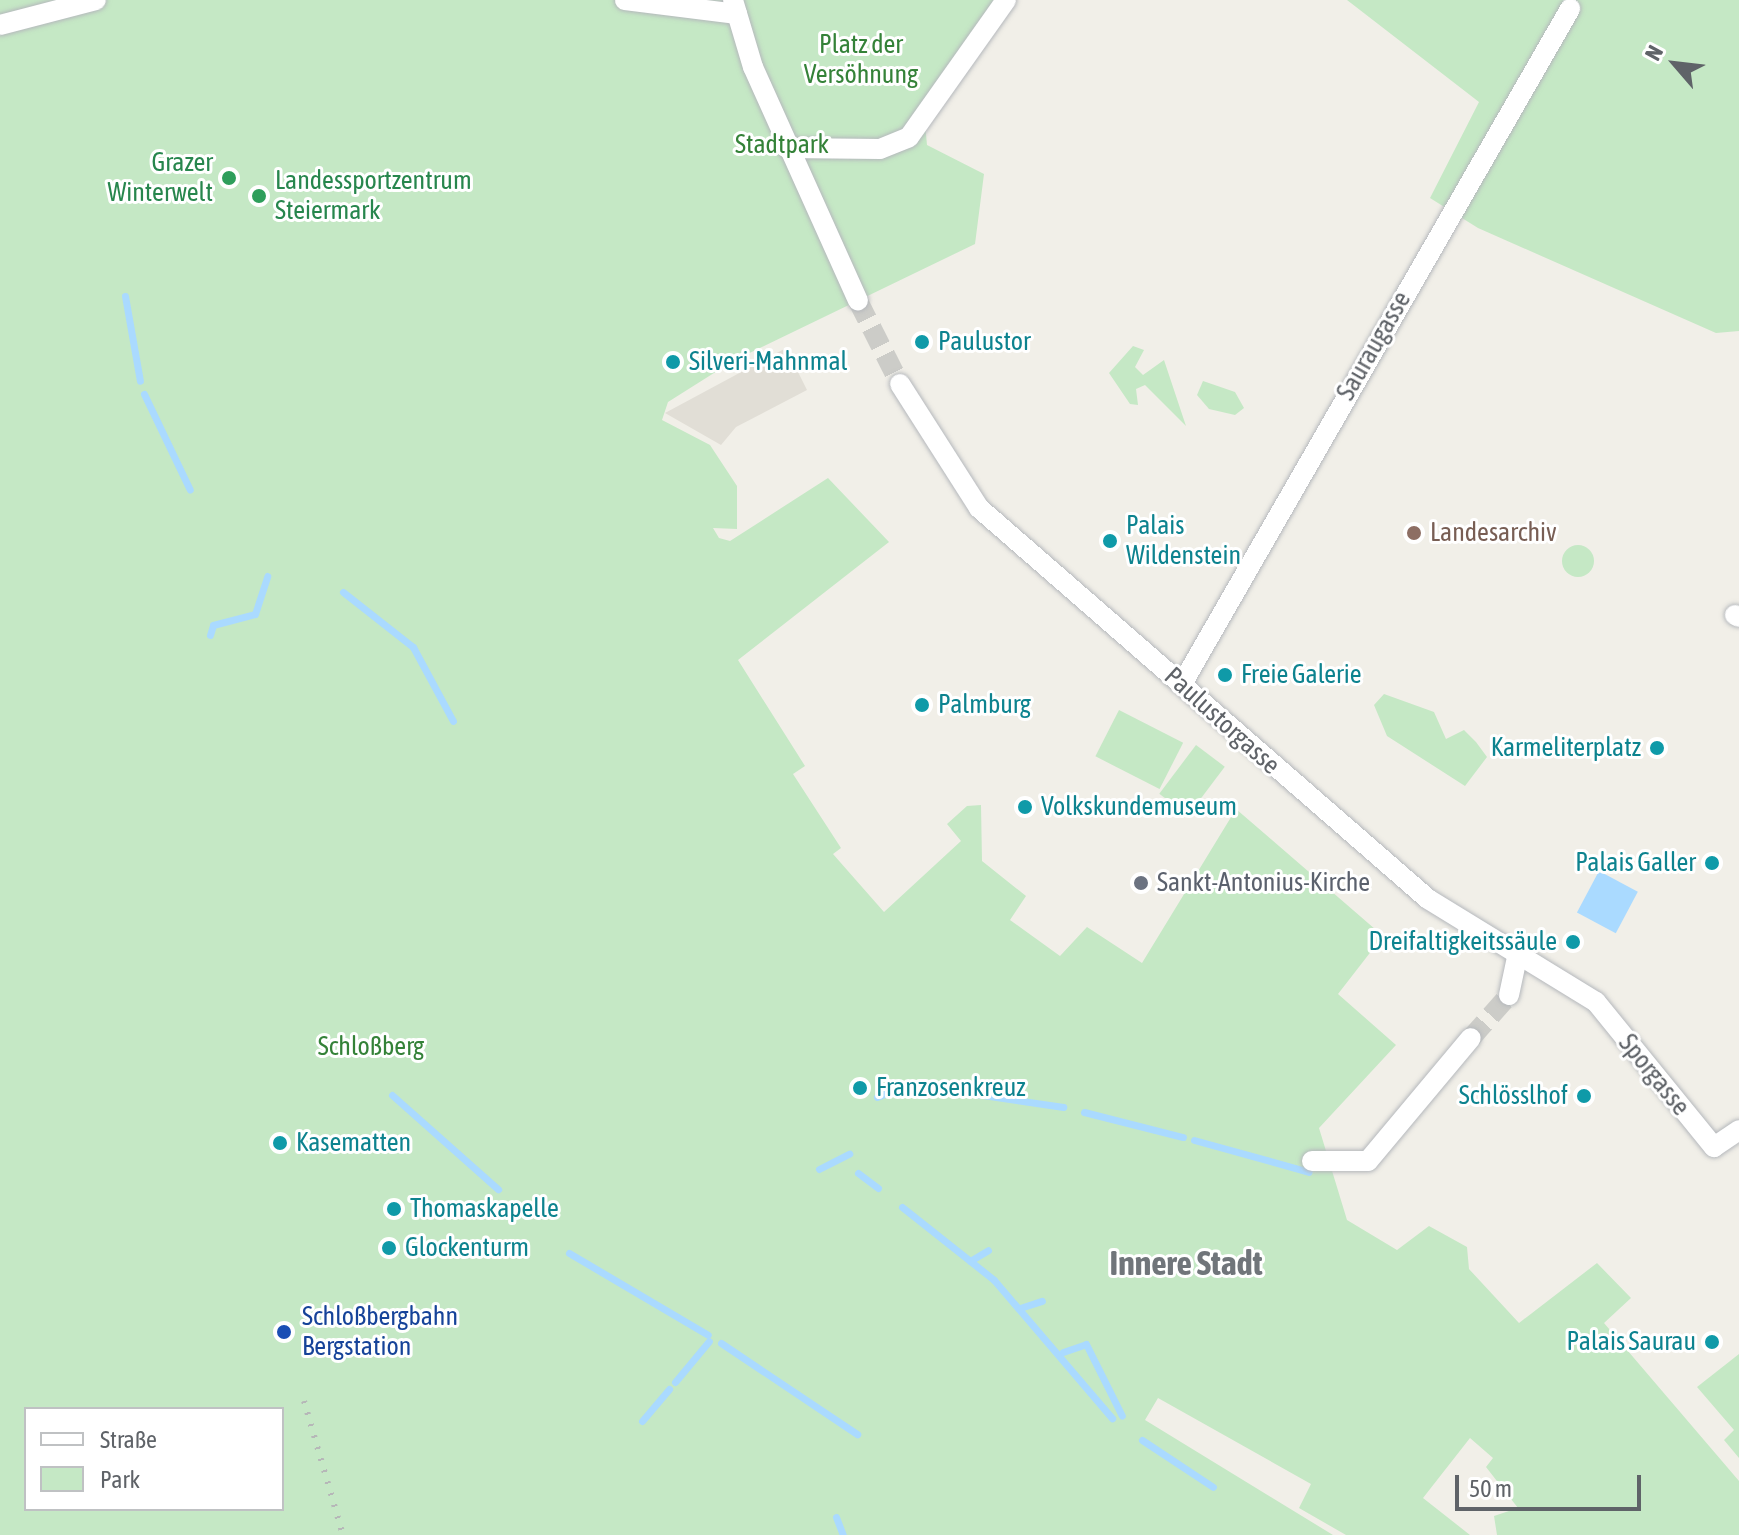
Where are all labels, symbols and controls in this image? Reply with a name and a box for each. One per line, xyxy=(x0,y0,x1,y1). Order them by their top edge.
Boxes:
north arrow xyxy=(1635,24,1715,104)
park label: Platz der Versöhnung xyxy=(804,29,918,90)
text: N xyxy=(1639,41,1668,65)
park label: Stadtpark xyxy=(735,129,829,161)
place label: Grazer Winterwelt xyxy=(107,147,213,208)
place label: Landessportzentrum Steiermark xyxy=(275,165,472,226)
marker: Grazer Winterwelt xyxy=(220,169,238,187)
marker: Landessportzentrum Steiermark xyxy=(250,187,268,205)
street label: Sauraugasse xyxy=(1330,286,1418,406)
place label: Paulustor xyxy=(938,326,1031,358)
marker: Paulustor xyxy=(913,333,931,351)
place label: Silveri-Mahnmal xyxy=(689,346,847,378)
marker: Silveri-Mahnmal xyxy=(664,353,682,371)
place label: Palais Wildenstein xyxy=(1126,510,1241,572)
place label: Landesarchiv xyxy=(1430,517,1557,549)
marker: Landesarchiv xyxy=(1405,524,1423,542)
marker: Palais Wildenstein xyxy=(1101,532,1119,550)
place label: Freie Galerie xyxy=(1241,659,1362,691)
street label: Paulustorgasse xyxy=(1158,661,1286,781)
marker: Freie Galerie xyxy=(1216,666,1234,684)
place label: Palmburg xyxy=(938,689,1031,721)
marker: Palmburg xyxy=(913,696,931,714)
place label: Karmeliterplatz xyxy=(1491,732,1641,764)
marker: Karmeliterplatz xyxy=(1648,739,1666,757)
place label: Volkskundemuseum xyxy=(1041,791,1237,823)
marker: Volkskundemuseum xyxy=(1016,798,1034,816)
place label: Palais Galler xyxy=(1575,847,1696,879)
marker: Palais Galler xyxy=(1703,854,1721,872)
place label: Sankt-Antonius-Kirche xyxy=(1157,867,1370,899)
marker: Sankt-Antonius-Kirche xyxy=(1132,874,1150,892)
place label: Dreifaltigkeitssäule xyxy=(1369,926,1557,958)
marker: Dreifaltigkeitssäule xyxy=(1564,933,1582,951)
street label: Sporgasse xyxy=(1612,1028,1696,1122)
park label: Schloßberg xyxy=(318,1031,424,1063)
place label: Franzosenkreuz xyxy=(876,1072,1026,1104)
marker: Franzosenkreuz xyxy=(851,1079,869,1097)
place label: Schlösslhof xyxy=(1459,1080,1568,1112)
marker: Schlösslhof xyxy=(1575,1087,1593,1105)
place label: Kasematten xyxy=(296,1127,411,1159)
marker: Kasematten xyxy=(271,1134,289,1152)
place label: Thomaskapelle xyxy=(410,1193,559,1225)
marker: Thomaskapelle xyxy=(385,1200,403,1218)
place label: Glockenturm xyxy=(405,1232,529,1264)
marker: Glockenturm xyxy=(380,1239,398,1257)
district label: Innere Stadt xyxy=(1110,1243,1262,1283)
place label: Schloßbergbahn Bergstation xyxy=(302,1301,458,1362)
marker: Schloßbergbahn Bergstation xyxy=(273,1321,295,1343)
place label: Palais Saurau xyxy=(1567,1326,1696,1358)
marker: Palais Saurau xyxy=(1703,1333,1721,1351)
legend xyxy=(24,1407,284,1511)
text: Straße xyxy=(100,1426,157,1453)
scale bar xyxy=(1459,1459,1645,1509)
text: Park xyxy=(100,1466,140,1493)
text: 50 m xyxy=(1469,1475,1512,1502)

